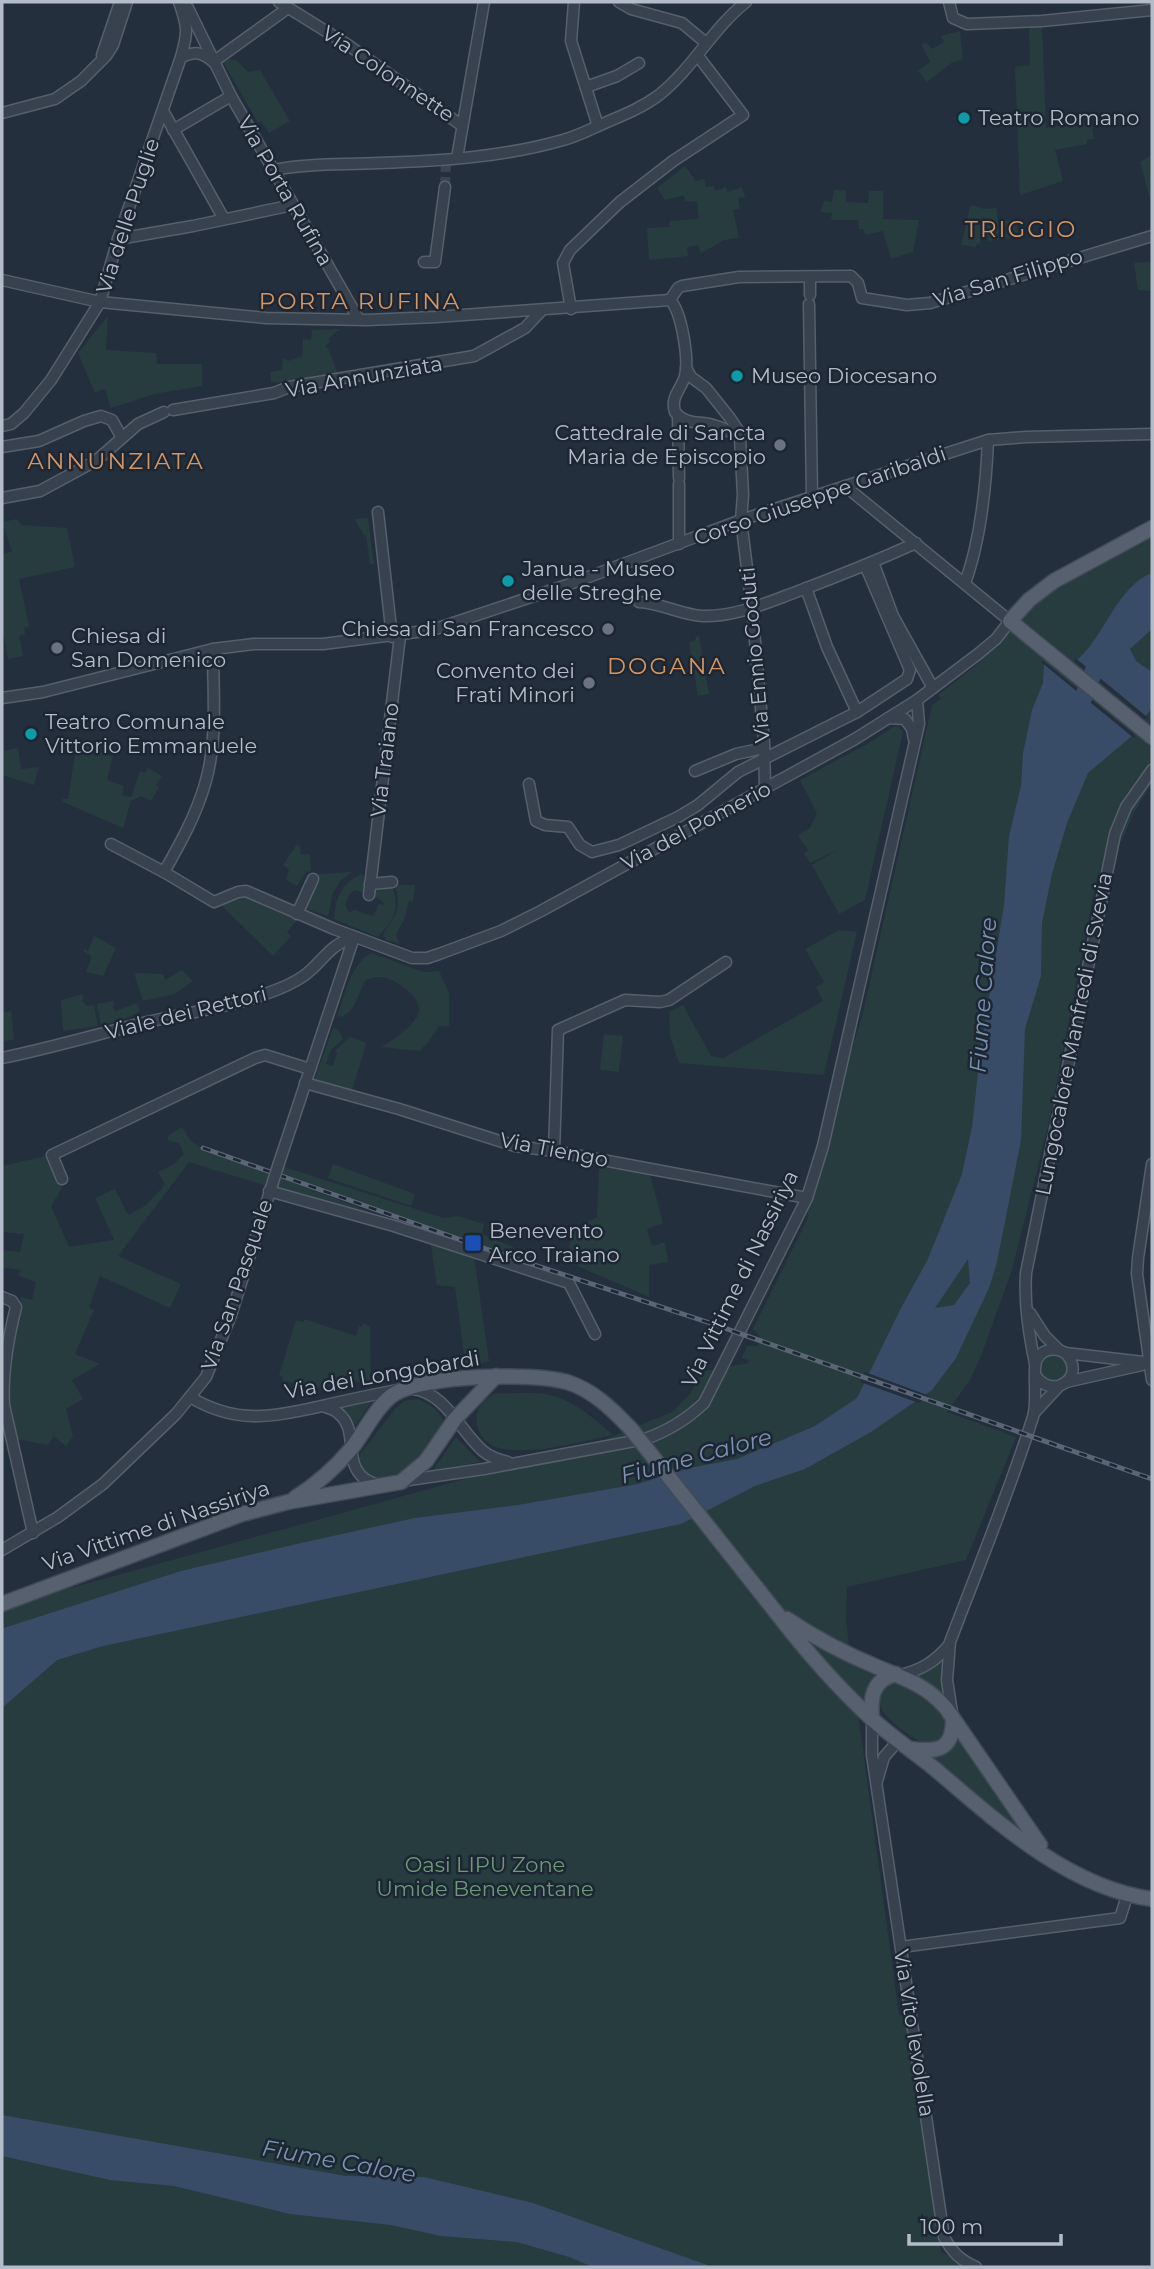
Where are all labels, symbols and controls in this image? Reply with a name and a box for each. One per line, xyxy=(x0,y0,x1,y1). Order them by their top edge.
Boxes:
street label: Via Colonnette xyxy=(317,20,459,127)
place label: Teatro Romano xyxy=(978,105,1139,130)
marker: Teatro Romano xyxy=(956,110,972,126)
street label: Via Porta Rufina xyxy=(232,111,339,270)
street label: Via delle Puglie xyxy=(91,135,164,297)
district label: TRIGGIO xyxy=(965,215,1077,243)
street label: Via San Filippo xyxy=(930,243,1085,312)
district label: PORTA RUFINA xyxy=(259,287,461,315)
street label: Via Annunziata xyxy=(284,350,444,403)
place label: Museo Diocesano xyxy=(751,363,937,388)
marker: Museo Diocesano xyxy=(729,368,745,384)
place label: Cattedrale di Sancta Maria de Episcopio xyxy=(554,420,766,469)
marker: Cattedrale di Sancta Maria de Episcopio xyxy=(772,437,788,453)
street label: Corso Giuseppe Garibaldi xyxy=(690,441,949,550)
district label: ANNUNZIATA xyxy=(27,447,205,475)
place label: Janua - Museo delle Streghe xyxy=(521,556,675,605)
street label: Via Ennio Goduti xyxy=(734,566,775,744)
marker: Janua - Museo delle Streghe xyxy=(500,573,516,589)
place label: Chiesa di San Francesco xyxy=(341,616,594,641)
marker: Chiesa di San Francesco xyxy=(600,621,616,637)
place label: Chiesa di San Domenico xyxy=(71,623,226,672)
marker: Chiesa di San Domenico xyxy=(49,640,65,656)
district label: DOGANA xyxy=(607,652,727,680)
place label: Convento dei Frati Minori xyxy=(436,658,575,707)
marker: Convento dei Frati Minori xyxy=(581,675,597,691)
street label: Via Traiano xyxy=(365,701,404,819)
place label: Teatro Comunale Vittorio Emmanuele xyxy=(45,709,257,758)
marker: Teatro Comunale Vittorio Emmanuele xyxy=(23,726,39,742)
street label: Via del Pomerio xyxy=(617,776,775,876)
street label: Lungocalore Manfredi di Svevia xyxy=(1030,870,1117,1198)
water label: Fiume Calore xyxy=(964,916,1002,1074)
street label: Viale dei Rettori xyxy=(103,980,269,1045)
street label: Via Tiengo xyxy=(498,1127,610,1172)
street label: Via Vittime di Nassiriya xyxy=(676,1166,803,1392)
street label: Via San Pasquale xyxy=(196,1196,278,1374)
place label: Benevento Arco Traiano xyxy=(489,1218,620,1267)
marker: Benevento Arco Traiano xyxy=(463,1233,483,1253)
street label: Via dei Longobardi xyxy=(282,1345,481,1404)
water label: Fiume Calore xyxy=(617,1422,775,1490)
street label: Via Vittime di Nassiriya xyxy=(39,1475,273,1576)
park label: Oasi LIPU Zone Umide Beneventane xyxy=(376,1852,594,1901)
street label: Via Vito Ievolella xyxy=(889,1947,940,2119)
water label: Fiume Calore xyxy=(260,2134,418,2188)
scale bar xyxy=(909,2202,1061,2246)
text: 100 m xyxy=(920,2214,983,2239)

